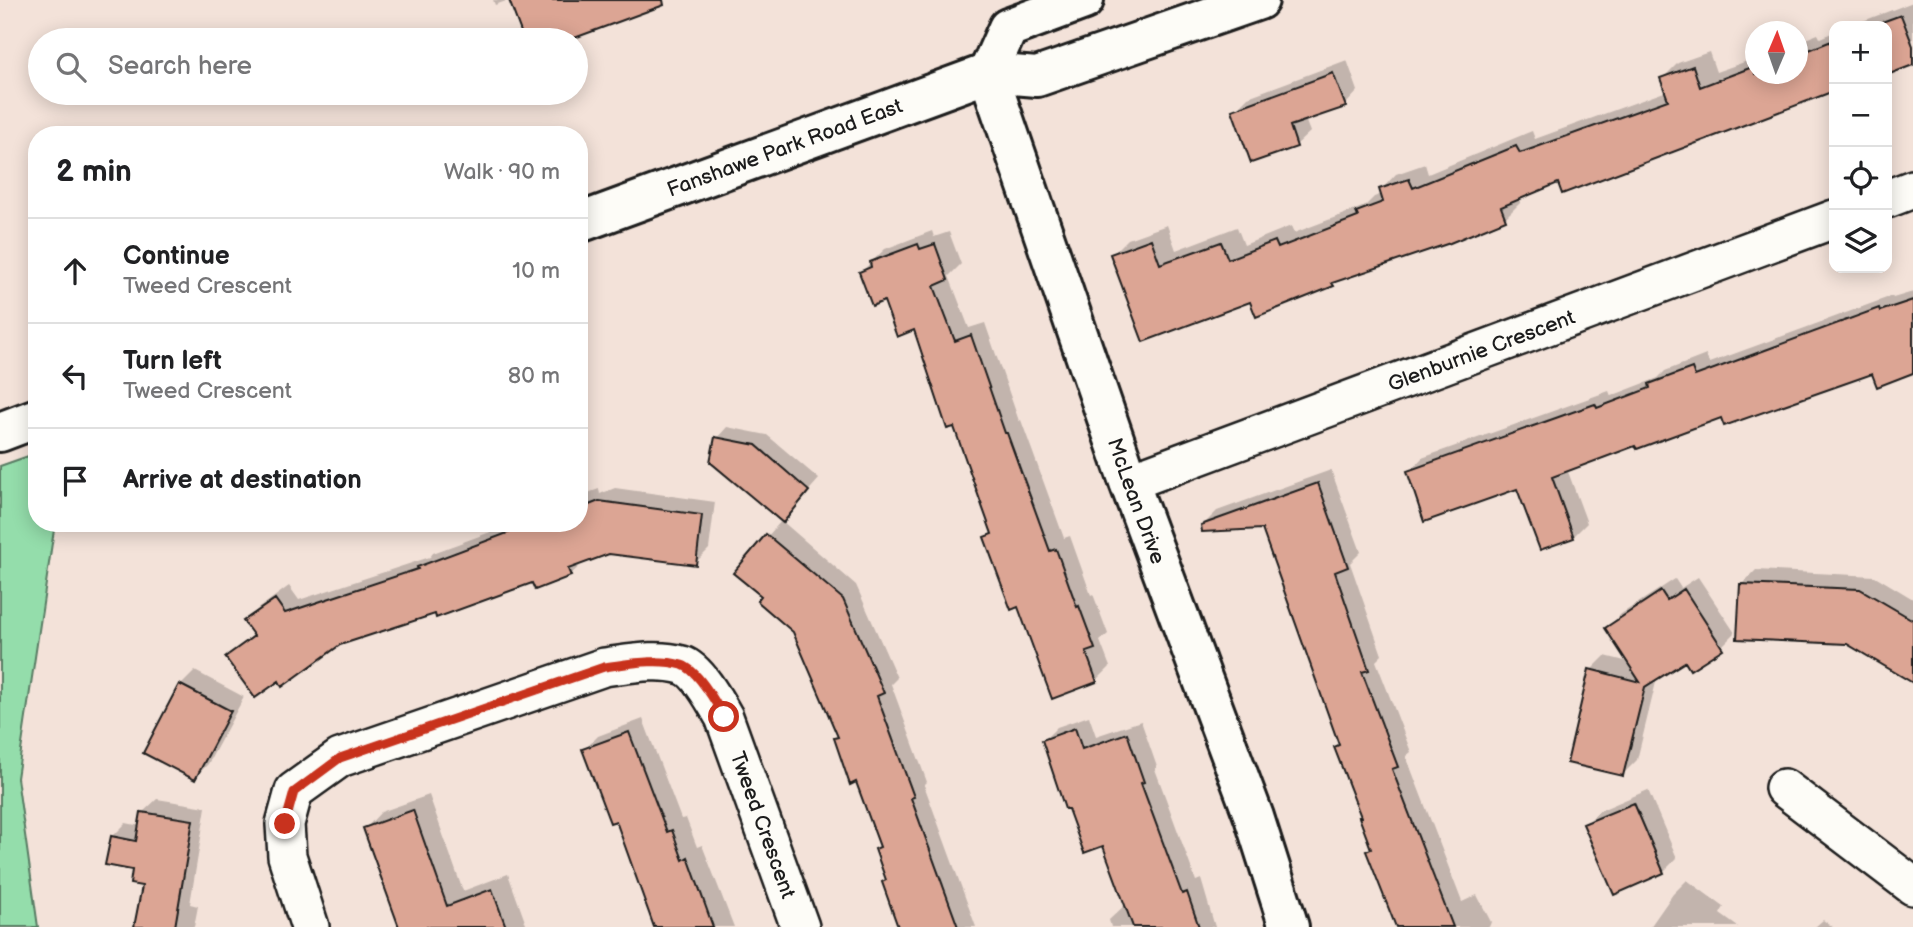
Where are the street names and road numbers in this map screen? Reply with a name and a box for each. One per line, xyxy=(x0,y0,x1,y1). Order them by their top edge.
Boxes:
street label: Fanshawe Park Road East xyxy=(664,93,906,202)
street label: Glenburnie Crescent xyxy=(1384,304,1579,397)
street label: McLean Drive xyxy=(1102,435,1171,567)
street label: Tweed Crescent xyxy=(725,748,801,902)

